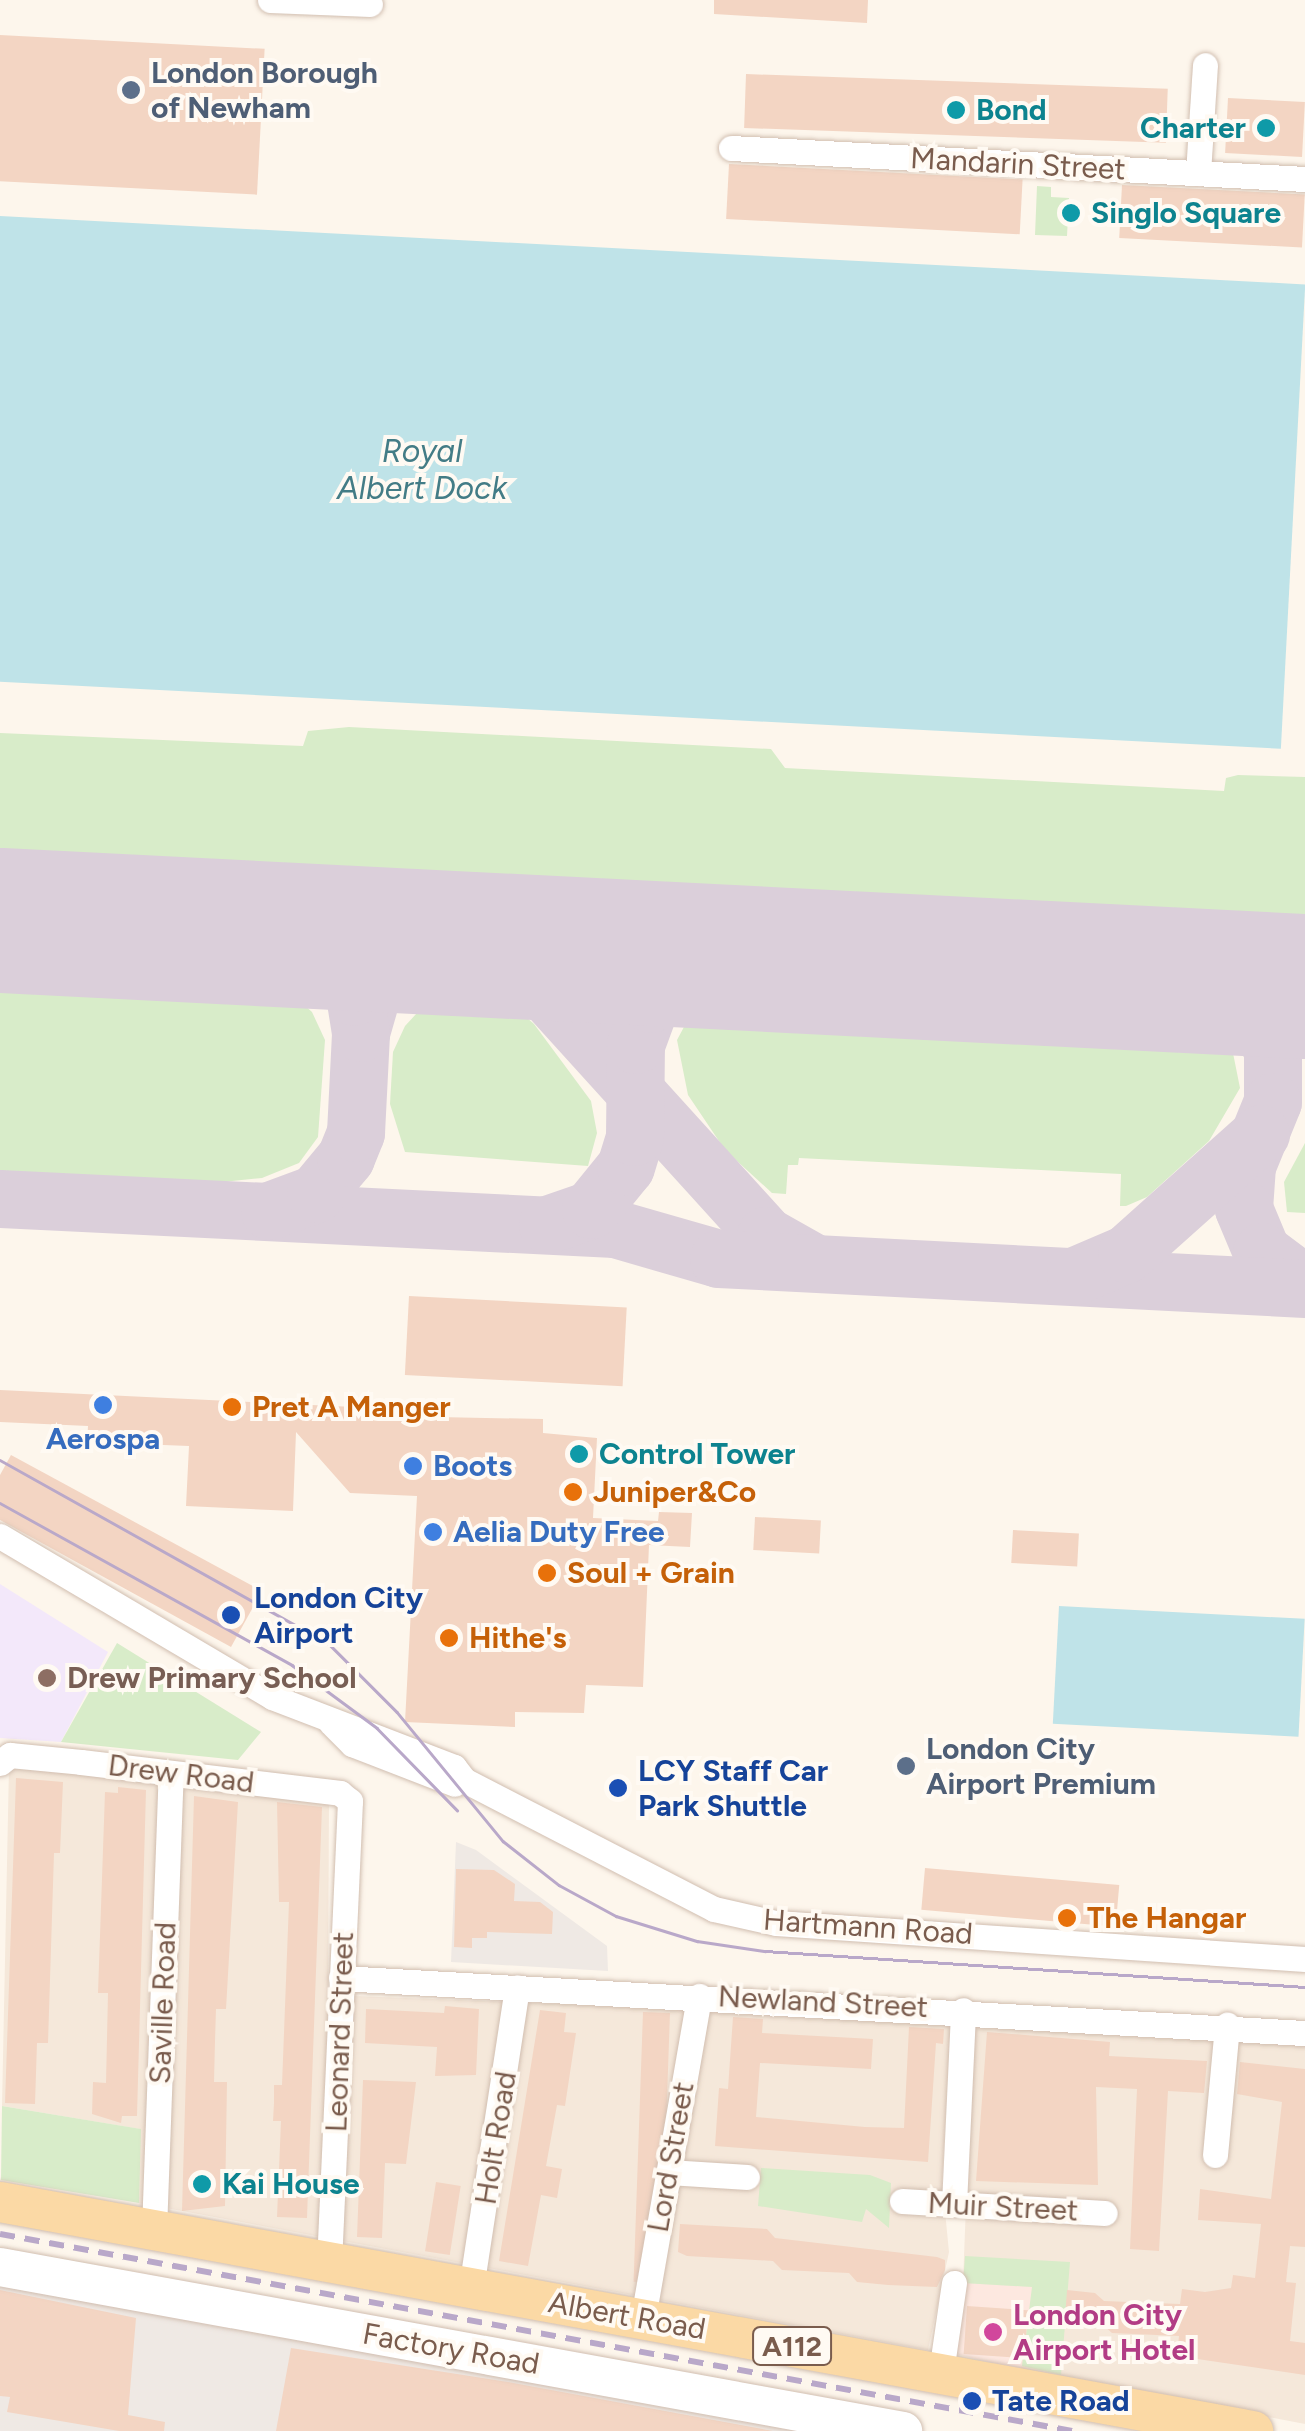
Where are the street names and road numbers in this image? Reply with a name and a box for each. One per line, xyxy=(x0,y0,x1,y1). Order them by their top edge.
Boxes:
street label: Mandarin Street xyxy=(909,140,1127,188)
street label: Drew Road xyxy=(106,1747,256,1801)
street label: Hartmann Road xyxy=(762,1902,974,1952)
street label: Saville Road xyxy=(142,1921,184,2085)
street label: Leonard Street xyxy=(319,1931,361,2133)
street label: Newland Street xyxy=(717,1979,929,2025)
street label: Holt Road xyxy=(468,2069,524,2207)
street label: Lord Street xyxy=(640,2079,702,2235)
street label: Muir Street xyxy=(927,2185,1079,2229)
street label: Albert Road xyxy=(546,2284,708,2348)
street label: Factory Road xyxy=(360,2316,542,2382)
road number: A112 xyxy=(752,2323,832,2369)

